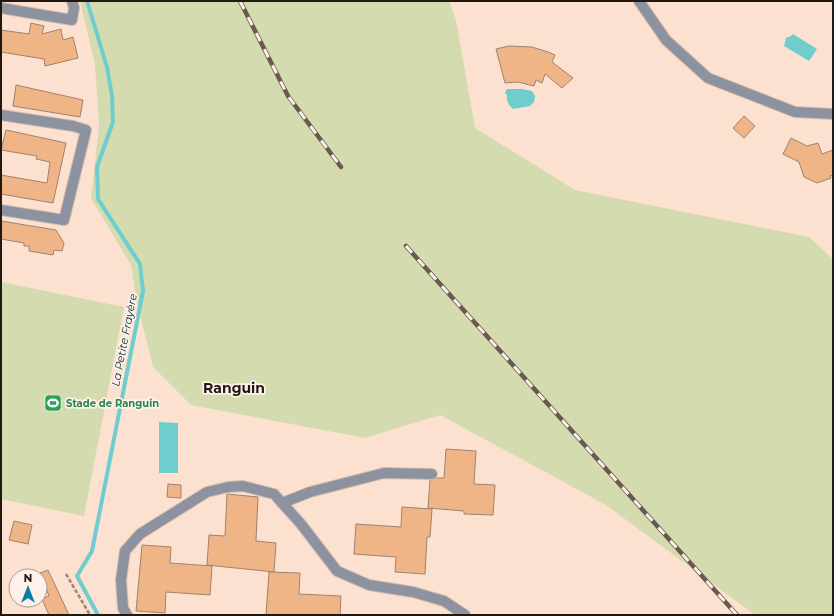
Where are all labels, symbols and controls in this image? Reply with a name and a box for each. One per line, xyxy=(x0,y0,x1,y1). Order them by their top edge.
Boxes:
water label: La Petite Frayère xyxy=(108,292,140,388)
district label: Ranguin xyxy=(203,379,265,397)
sports icon: Stade de Ranguin xyxy=(43,393,63,413)
place label: Stade de Ranguin xyxy=(66,397,159,410)
north arrow xyxy=(8,568,48,608)
text: N xyxy=(24,571,32,585)

